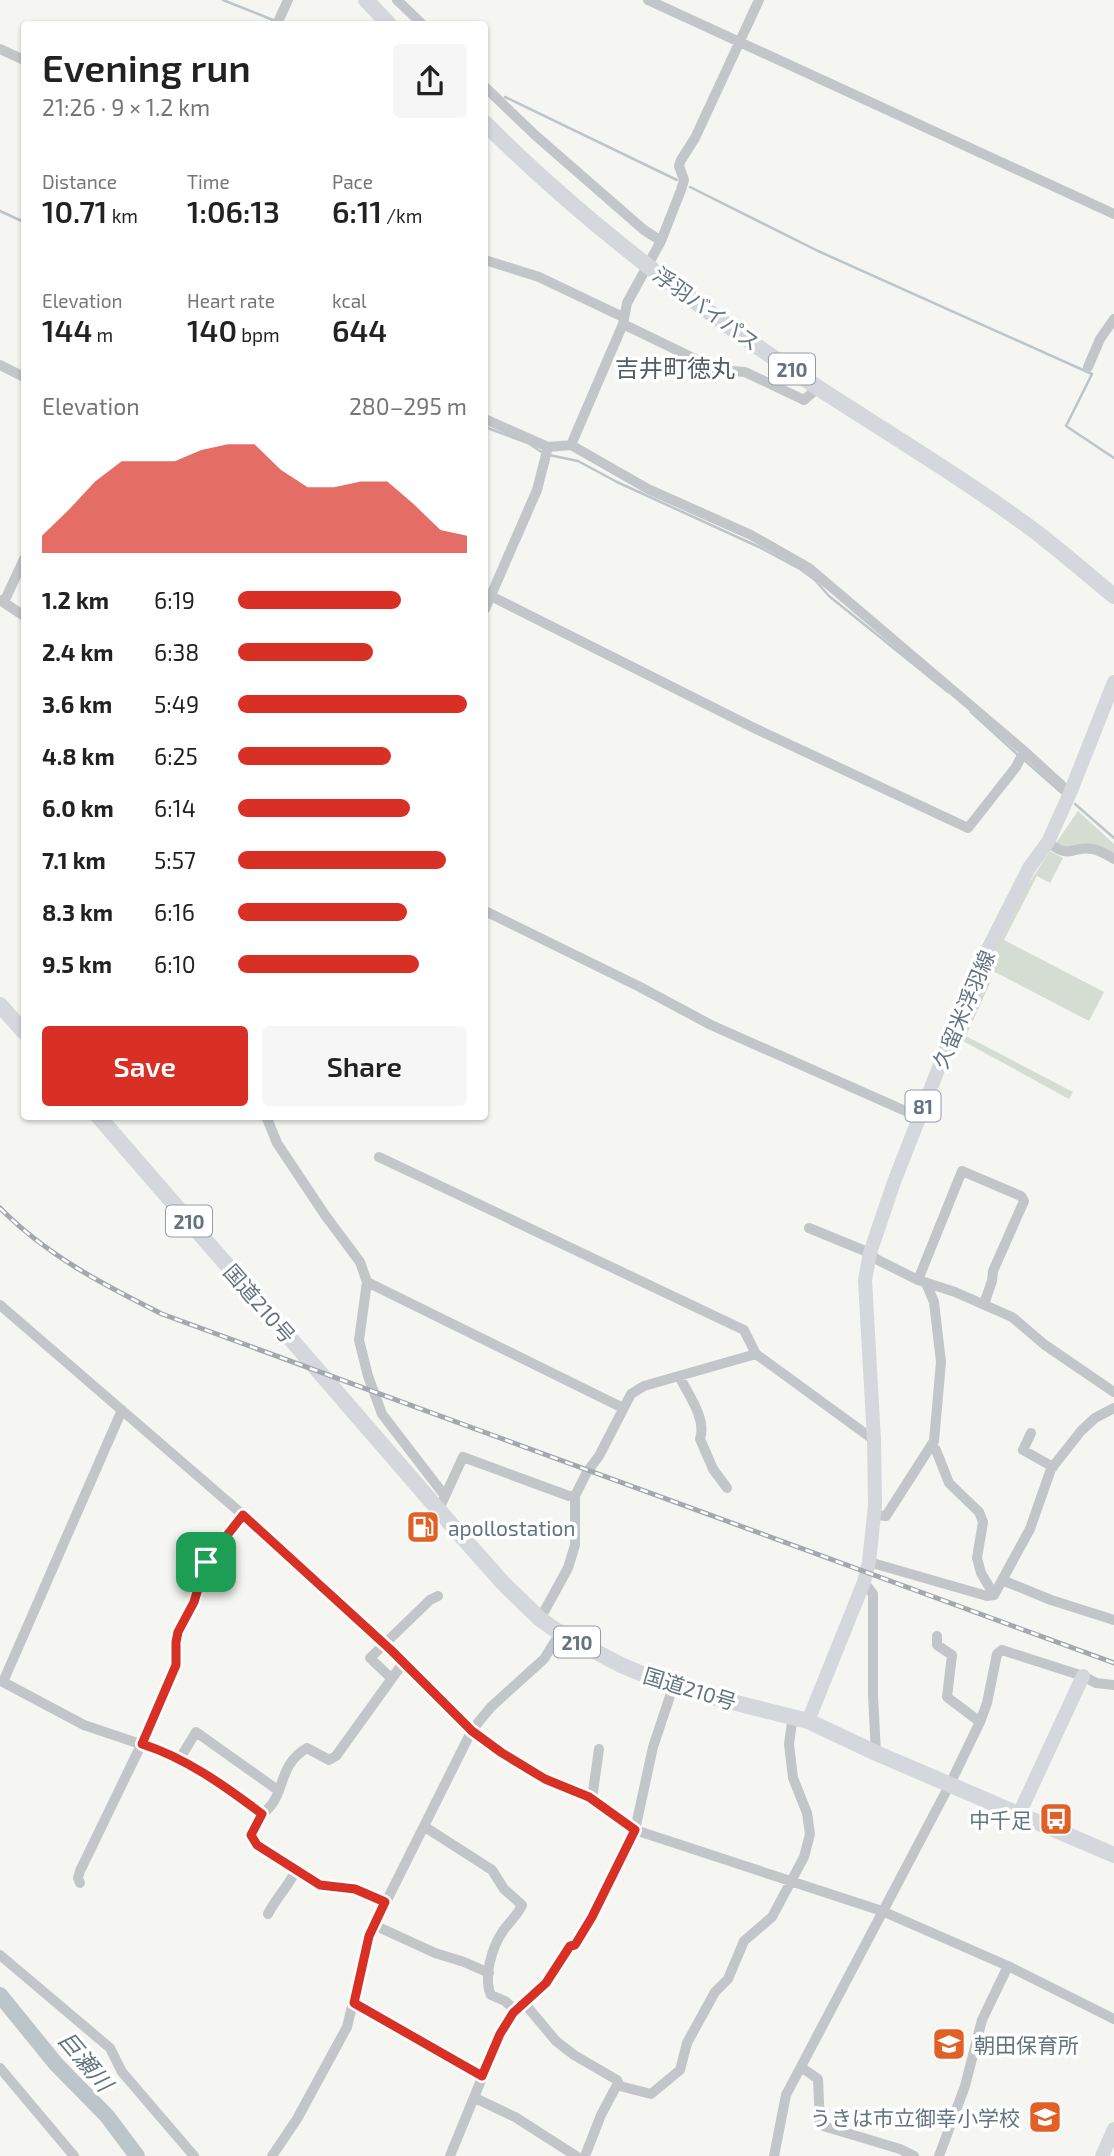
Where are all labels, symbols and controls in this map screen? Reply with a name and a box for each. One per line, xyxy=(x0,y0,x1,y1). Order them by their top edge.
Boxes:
text: Evening run xyxy=(42,44,251,90)
button: share xyxy=(393,44,467,118)
text: 21:26 · 9 × 1.2 km xyxy=(42,93,210,121)
text: Distance xyxy=(42,170,117,193)
text: Time xyxy=(187,170,230,193)
text: Pace xyxy=(332,170,373,193)
text: 10.71 xyxy=(42,193,107,229)
text: 1:06:13 xyxy=(187,193,280,229)
text: 6:11 xyxy=(332,193,382,229)
text: km xyxy=(107,204,138,227)
text: /km xyxy=(382,204,422,227)
street label: 浮羽バイパス xyxy=(649,261,765,355)
text: Elevation xyxy=(42,289,123,312)
text: Heart rate xyxy=(187,289,275,312)
text: kcal xyxy=(332,289,367,312)
text: 144 xyxy=(42,312,92,348)
text: 140 xyxy=(187,312,237,348)
text: 644 xyxy=(332,312,387,348)
text: m xyxy=(92,323,113,346)
text: bpm xyxy=(237,323,280,346)
district label: 吉井町徳丸 xyxy=(615,353,735,382)
road number: 210 xyxy=(769,354,815,384)
text: Elevation xyxy=(42,392,140,420)
text: 280–295 m xyxy=(349,392,467,420)
text: 1.2 km xyxy=(42,586,109,614)
text: 6:19 xyxy=(154,586,195,614)
text: 2.4 km xyxy=(42,638,114,666)
text: 6:38 xyxy=(154,638,199,666)
text: 3.6 km xyxy=(42,690,112,718)
text: 5:49 xyxy=(154,690,199,718)
text: 4.8 km xyxy=(42,742,115,770)
text: 6:25 xyxy=(154,742,198,770)
text: 6.0 km xyxy=(42,794,114,822)
text: 6:14 xyxy=(154,794,196,822)
text: 7.1 km xyxy=(42,846,106,874)
text: 5:57 xyxy=(154,846,196,874)
text: 8.3 km xyxy=(42,898,113,926)
text: 6:16 xyxy=(154,898,195,926)
street label: 久留米浮羽線 xyxy=(927,946,999,1072)
text: 9.5 km xyxy=(42,950,112,978)
text: 6:10 xyxy=(154,950,196,978)
button: Save xyxy=(42,1026,248,1106)
button: Share xyxy=(262,1026,467,1106)
road number: 81 xyxy=(906,1090,940,1122)
road number: 210 xyxy=(166,1205,212,1236)
street label: 国道210号 xyxy=(219,1259,301,1347)
fuel station icon: apollostation xyxy=(404,1508,442,1546)
place label: apollostation xyxy=(448,1515,576,1540)
pin xyxy=(176,1532,236,1592)
icon: arrive xyxy=(187,1543,225,1581)
road number: 210 xyxy=(554,1626,600,1658)
street label: 国道210号 xyxy=(641,1662,739,1714)
bus stop icon: 中千足 xyxy=(1037,1800,1075,1838)
place label: 中千足 xyxy=(969,1807,1032,1832)
school or university icon: 朝田保育所 xyxy=(930,2025,968,2063)
water label: 巨瀬川 xyxy=(53,2026,121,2099)
place label: 朝田保育所 xyxy=(974,2032,1079,2057)
school or university icon: うきは市立御幸小学校 xyxy=(1026,2098,1064,2136)
place label: うきは市立御幸小学校 xyxy=(810,2105,1020,2130)

